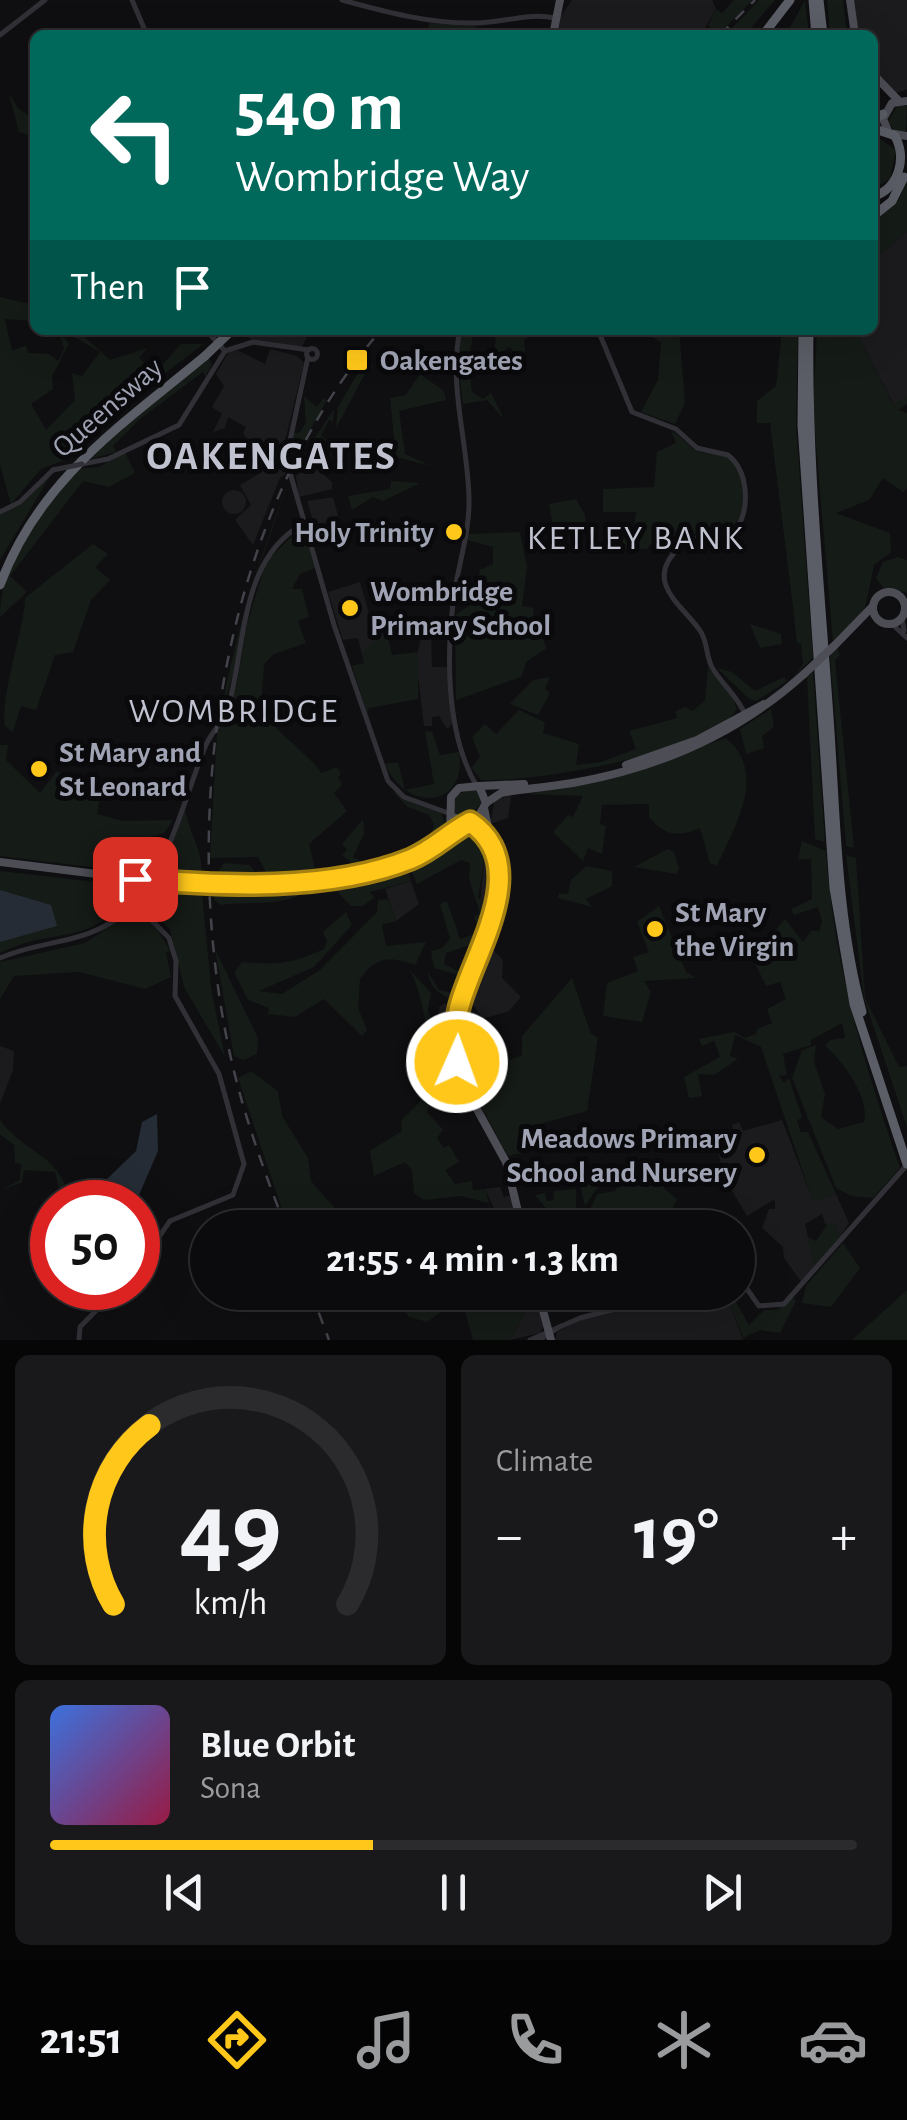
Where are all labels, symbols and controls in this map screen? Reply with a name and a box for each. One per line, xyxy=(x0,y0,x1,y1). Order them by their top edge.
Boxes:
icon: left xyxy=(70,70,200,200)
text: 540 m xyxy=(235,73,404,143)
text: Wombridge Way xyxy=(235,155,530,200)
icon: arrive xyxy=(165,260,220,315)
text: Then xyxy=(70,269,145,307)
place label: Oakengates xyxy=(380,346,523,376)
marker: Oakengates xyxy=(344,347,370,373)
street label: Queensway xyxy=(47,352,168,463)
district label: OAKENGATES xyxy=(147,437,397,477)
place label: Holy Trinity xyxy=(294,518,435,548)
marker: Holy Trinity xyxy=(443,521,465,543)
district label: KETLEY BANK xyxy=(527,521,745,556)
place label: Wombridge Primary School xyxy=(370,577,551,641)
marker: Wombridge Primary School xyxy=(339,597,361,619)
district label: WOMBRIDGE xyxy=(128,694,340,729)
place label: St Mary and St Leonard xyxy=(59,738,201,802)
marker: St Mary and St Leonard xyxy=(28,758,50,780)
pin xyxy=(93,837,178,922)
icon: arrive xyxy=(108,852,163,907)
place label: St Mary the Virgin xyxy=(675,898,794,962)
marker: St Mary the Virgin xyxy=(644,918,666,940)
position arrow xyxy=(405,1010,509,1114)
place label: Meadows Primary School and Nursery xyxy=(506,1124,738,1188)
marker: Meadows Primary School and Nursery xyxy=(746,1144,768,1166)
speed limit sign: 50 xyxy=(30,1180,160,1310)
text: 21:55 · 4 min · 1.3 km xyxy=(326,1241,619,1279)
text: Climate xyxy=(496,1445,593,1477)
text: 49 xyxy=(179,1479,282,1583)
text: 19° xyxy=(634,1498,719,1573)
text: − xyxy=(496,1509,522,1564)
text: + xyxy=(831,1509,857,1564)
text: km/h xyxy=(194,1585,267,1621)
text: Blue Orbit xyxy=(200,1727,355,1765)
text: Sona xyxy=(200,1772,261,1804)
icon: previous xyxy=(157,1865,212,1920)
icon: pause xyxy=(426,1865,481,1920)
icon: next xyxy=(695,1865,750,1920)
icon: directions xyxy=(202,2005,272,2075)
icon: music xyxy=(351,2005,421,2075)
icon: phone xyxy=(500,2005,570,2075)
icon: climate xyxy=(649,2005,719,2075)
icon: car xyxy=(798,2005,868,2075)
text: 21:51 xyxy=(39,2017,123,2062)

